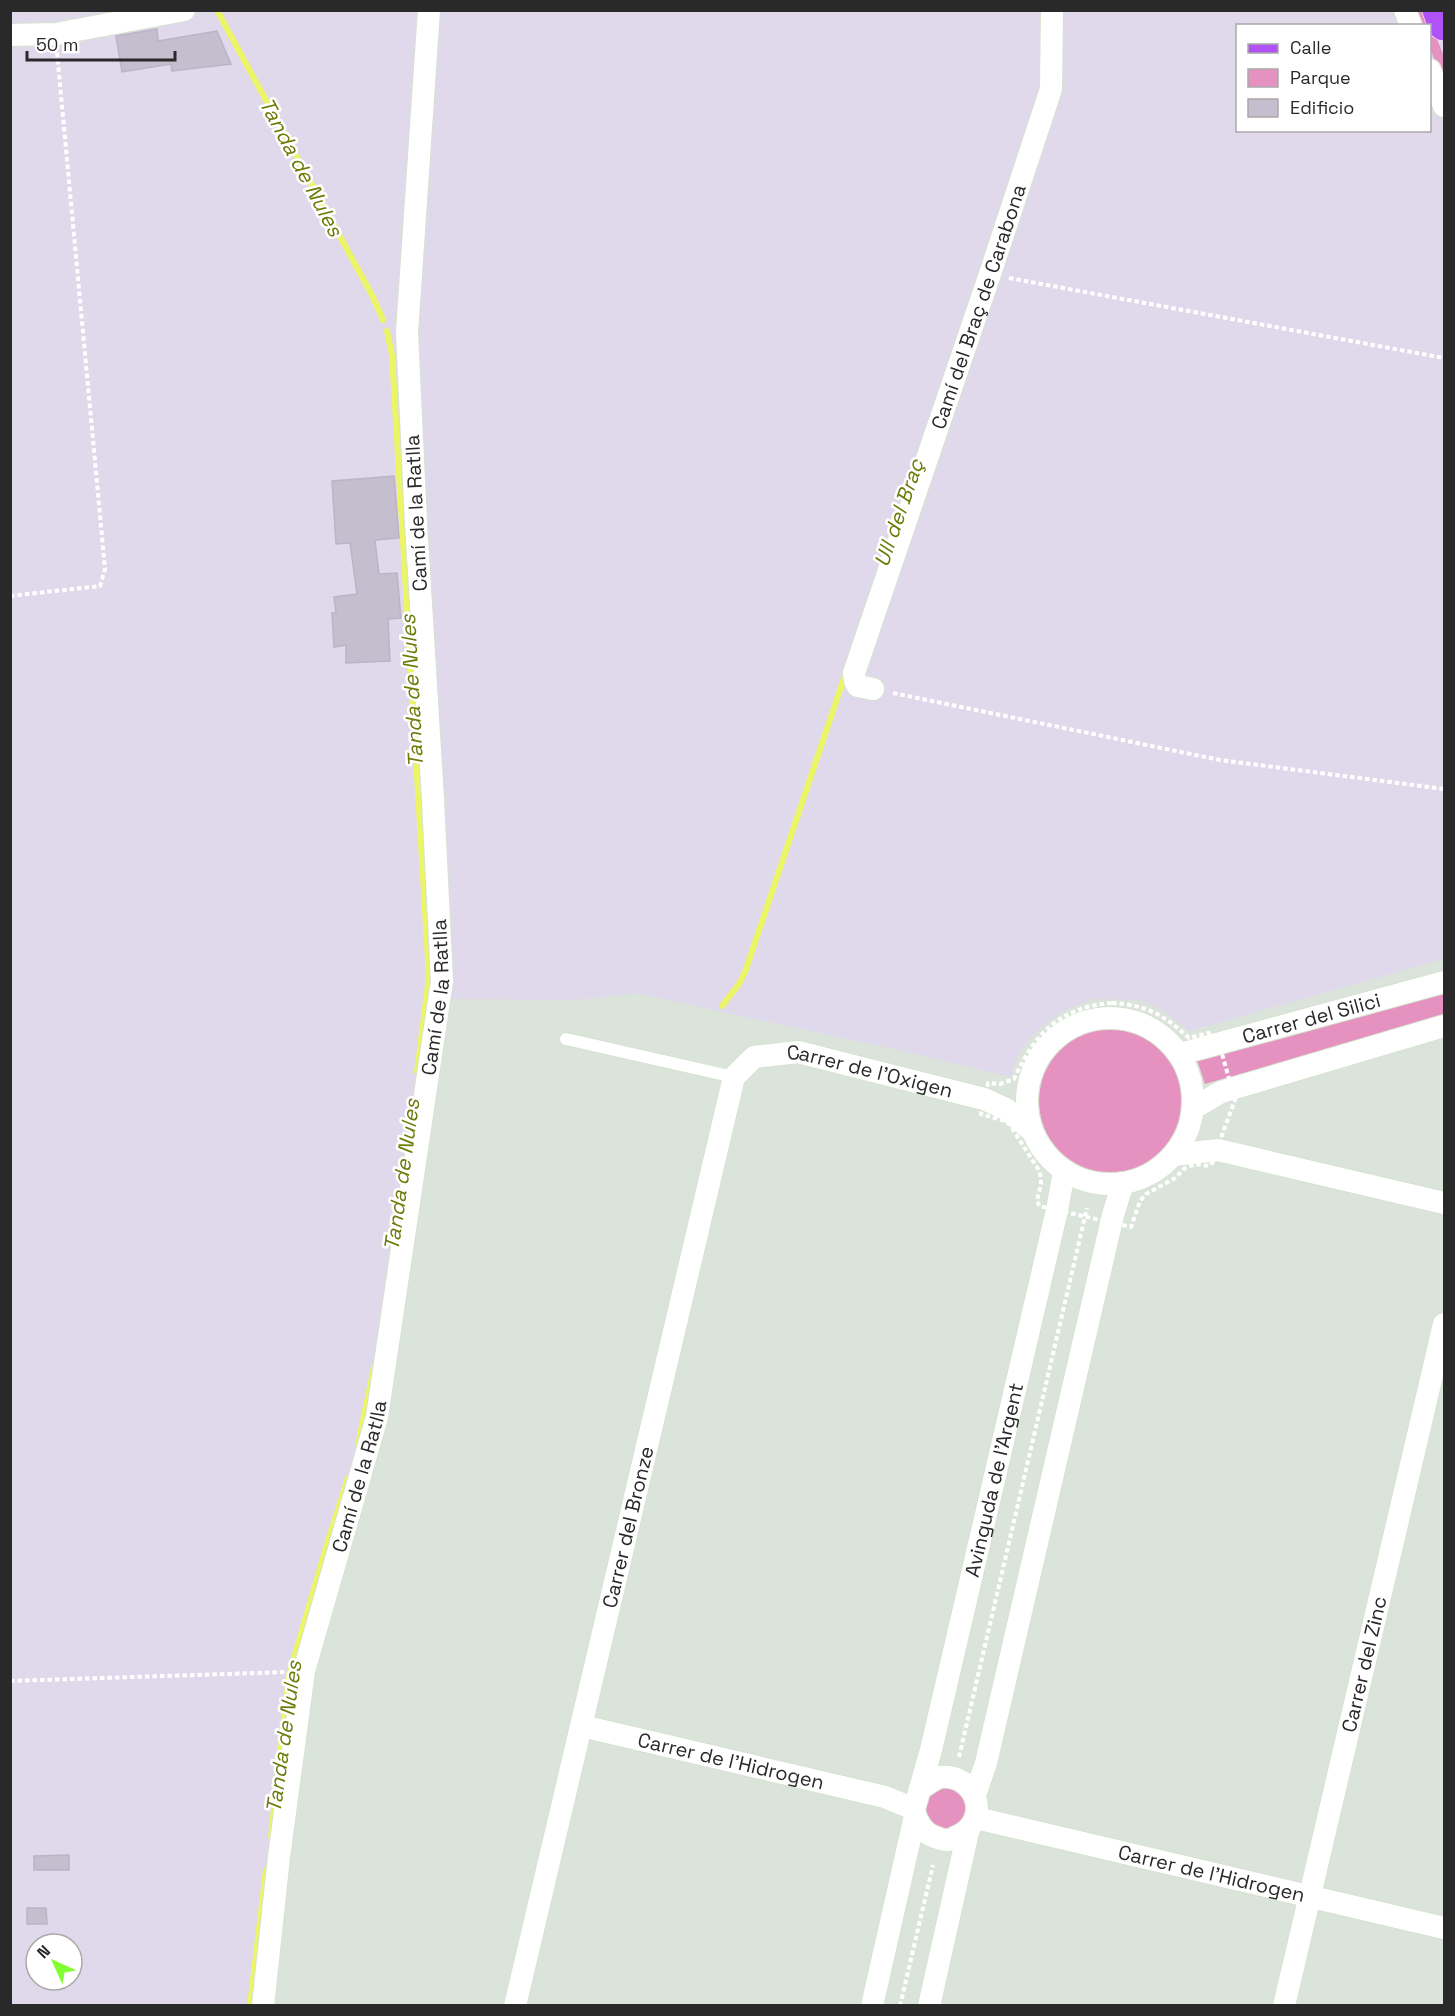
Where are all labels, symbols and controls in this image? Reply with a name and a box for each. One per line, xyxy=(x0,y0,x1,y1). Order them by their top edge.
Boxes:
scale bar xyxy=(27,24,176,62)
legend xyxy=(1236,24,1431,132)
text: 50 m xyxy=(36,33,78,56)
text: Calle xyxy=(1290,36,1331,59)
text: Parque xyxy=(1290,66,1351,89)
water label: Tanda de Nules xyxy=(254,93,350,242)
text: Edificio xyxy=(1290,96,1354,119)
street label: Camí del Braç de Carabona xyxy=(925,181,1032,433)
street label: Camí de la Ratlla xyxy=(399,434,433,592)
water label: Ull del Braç xyxy=(868,454,930,570)
water label: Tanda de Nules xyxy=(394,613,429,768)
street label: Camí de la Ratlla xyxy=(415,919,455,1077)
street label: Carrer del Silici xyxy=(1239,987,1383,1049)
street label: Carrer de l'Oxigen xyxy=(785,1039,955,1104)
water label: Tanda de Nules xyxy=(377,1096,426,1253)
street label: Avinguda de l'Argent xyxy=(959,1380,1029,1579)
street label: Camí de la Ratlla xyxy=(326,1399,392,1555)
street label: Carrer del Bronze xyxy=(596,1444,660,1611)
street label: Carrer del Zinc xyxy=(1336,1594,1393,1735)
water label: Tanda de Nules xyxy=(259,1658,308,1815)
street label: Carrer de l'Hidrogen xyxy=(635,1726,827,1795)
street label: Carrer de l'Hidrogen xyxy=(1116,1839,1307,1908)
north arrow xyxy=(24,1932,84,1992)
text: N xyxy=(33,1941,55,1963)

